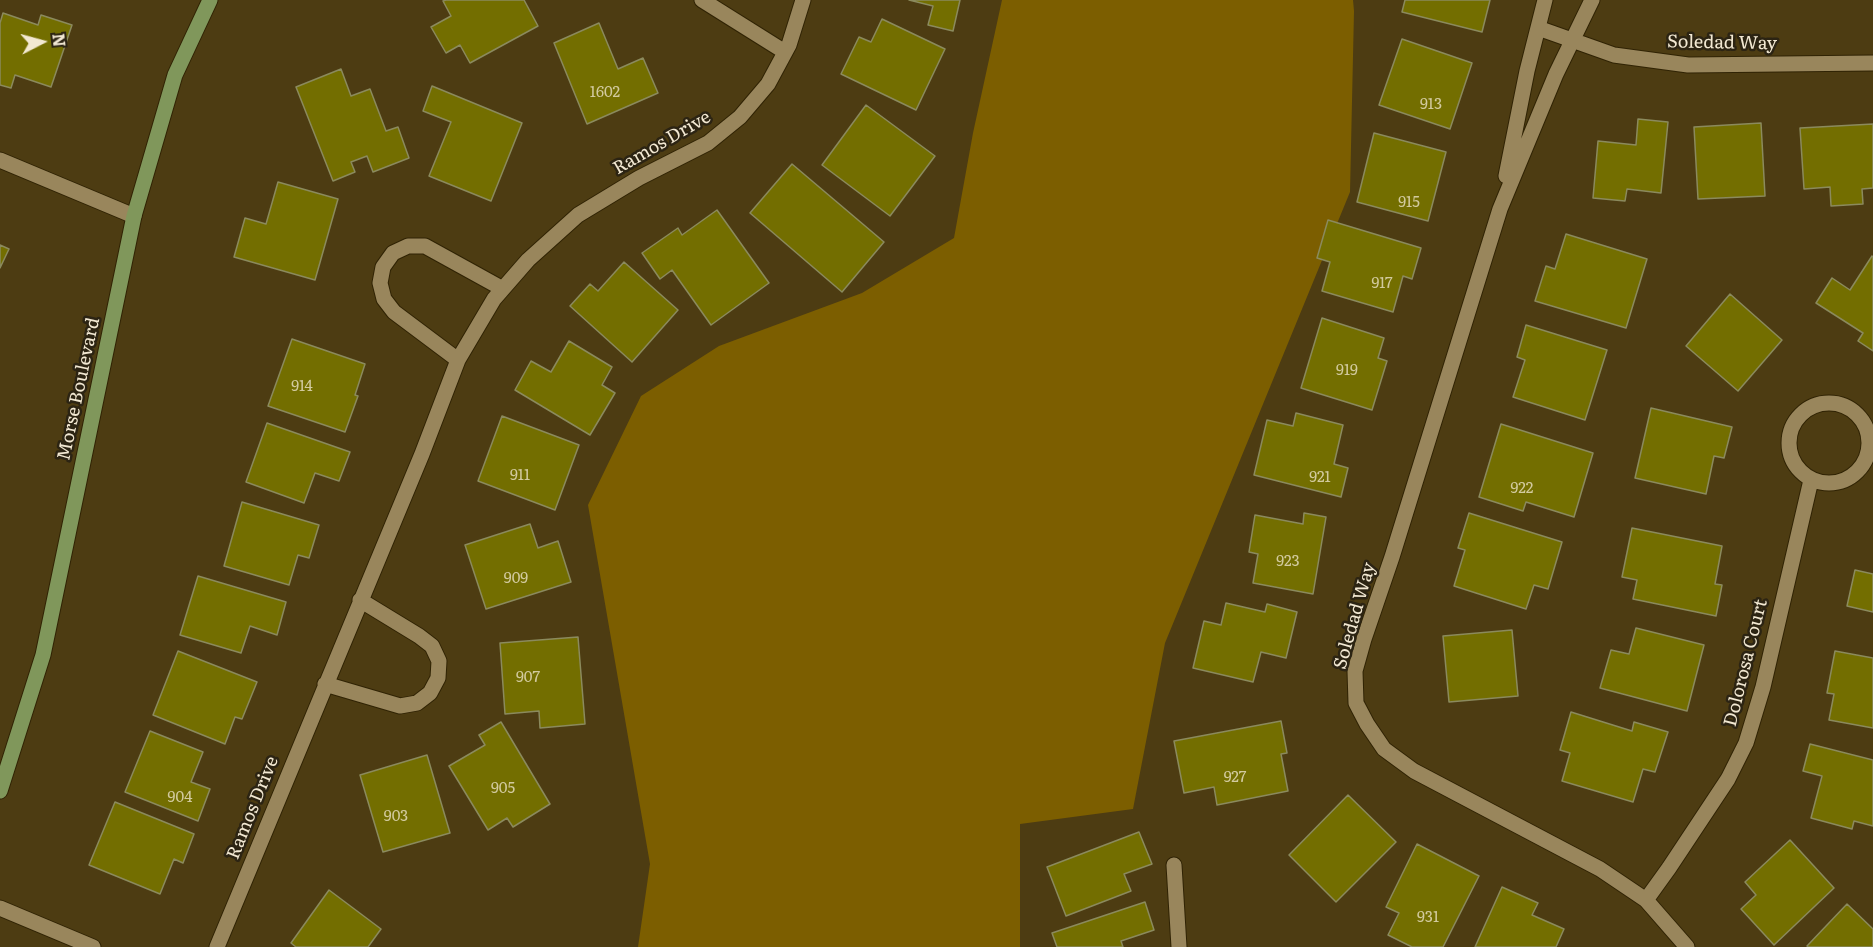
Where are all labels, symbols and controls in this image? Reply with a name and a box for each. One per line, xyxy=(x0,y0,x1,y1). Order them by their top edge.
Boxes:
north arrow xyxy=(12,12,72,72)
street label: Soledad Way xyxy=(1667,31,1777,55)
text: N xyxy=(47,32,73,48)
house number: 1602 xyxy=(590,84,620,102)
house number: 913 xyxy=(1420,96,1442,114)
street label: Ramos Drive xyxy=(609,106,715,180)
house number: 915 xyxy=(1398,194,1420,212)
house number: 917 xyxy=(1371,275,1393,293)
street label: Morse Boulevard xyxy=(53,316,105,462)
house number: 919 xyxy=(1336,362,1358,380)
house number: 914 xyxy=(291,378,313,396)
house number: 911 xyxy=(510,467,530,485)
house number: 921 xyxy=(1309,469,1331,487)
house number: 922 xyxy=(1511,480,1533,498)
house number: 923 xyxy=(1276,553,1300,571)
street label: Soledad Way xyxy=(1329,560,1381,672)
house number: 909 xyxy=(504,570,528,588)
street label: Dolorosa Court xyxy=(1720,597,1772,729)
house number: 907 xyxy=(516,669,540,687)
street label: Ramos Drive xyxy=(223,753,283,863)
house number: 927 xyxy=(1224,769,1246,787)
house number: 905 xyxy=(491,780,515,798)
house number: 904 xyxy=(168,789,192,807)
house number: 903 xyxy=(384,808,408,826)
house number: 931 xyxy=(1417,909,1439,927)

